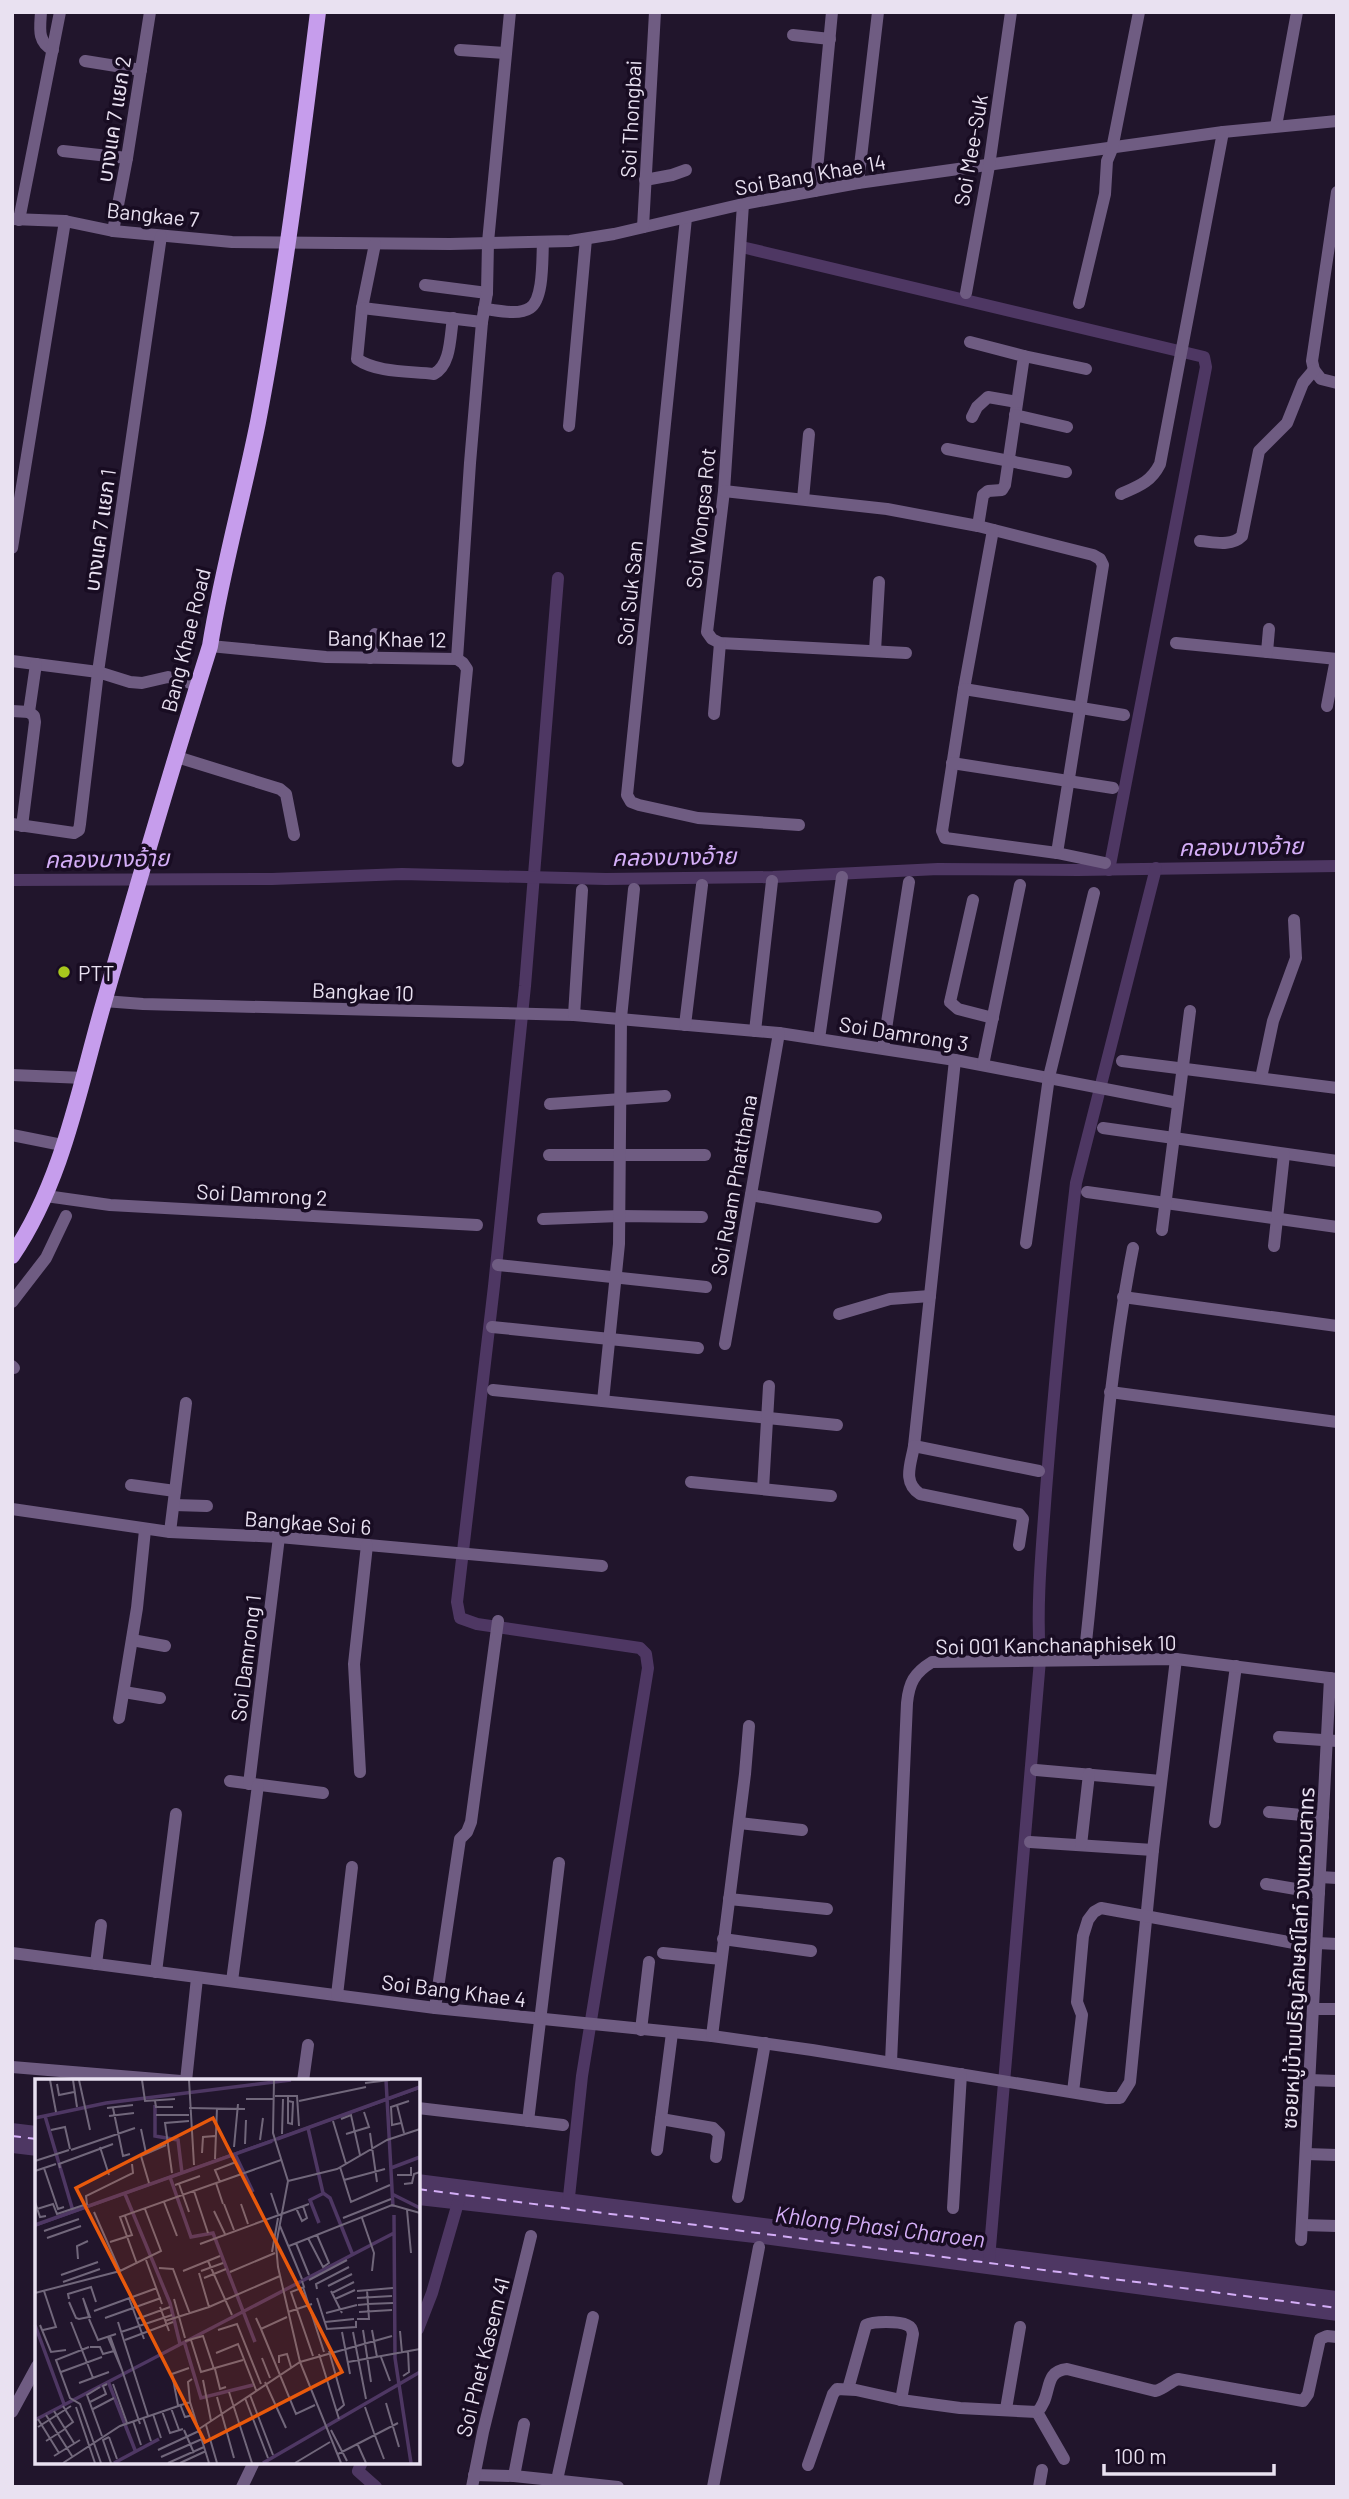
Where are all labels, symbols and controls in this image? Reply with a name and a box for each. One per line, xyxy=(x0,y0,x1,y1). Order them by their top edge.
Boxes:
street label: บางแค 7 แยก 2 xyxy=(91,54,135,184)
street label: Soi Thongbai xyxy=(614,59,646,179)
street label: Soi Mee-Suk xyxy=(948,92,992,208)
street label: Soi Bang Khae 14 xyxy=(732,148,888,200)
street label: Bangkae 7 xyxy=(106,197,200,231)
street label: Soi Wongsa Rot xyxy=(680,446,720,590)
street label: บางแค 7 แยก 1 xyxy=(78,467,120,593)
street label: Soi Suk San xyxy=(611,539,647,647)
street label: Bang Khae Road xyxy=(155,566,215,714)
street label: Bang Khae 12 xyxy=(327,624,447,652)
water label: คลองบางอ้าย xyxy=(1178,831,1305,861)
water label: คลองบางอ้าย xyxy=(611,841,738,871)
water label: คลองบางอ้าย xyxy=(44,843,171,873)
place label: PTT xyxy=(78,960,114,985)
marker: PTT xyxy=(56,964,72,980)
street label: Bangkae 10 xyxy=(312,977,414,1005)
street label: Soi Damrong 3 xyxy=(837,1010,971,1056)
street label: Soi Ruam Phatthana xyxy=(705,1092,761,1278)
street label: Soi Damrong 2 xyxy=(196,1178,328,1210)
street label: Bangkae Soi 6 xyxy=(244,1505,372,1539)
street label: Soi Damrong 1 xyxy=(225,1593,265,1723)
street label: Soi 001 Kanchanaphisek 10 xyxy=(935,1629,1177,1659)
street label: ซอยหมู่บ้านปริญลักษณ์ไลท์ วงแหวนสาทร xyxy=(1276,1786,1320,2130)
street label: Soi Bang Khae 4 xyxy=(380,1969,528,2011)
inset map xyxy=(35,2079,420,2464)
water label: Khlong Phasi Charoen xyxy=(773,2199,987,2253)
street label: Soi Phet Kasem 41 xyxy=(450,2275,514,2439)
scale bar xyxy=(1104,2432,1274,2476)
text: 100 m xyxy=(1114,2443,1167,2468)

